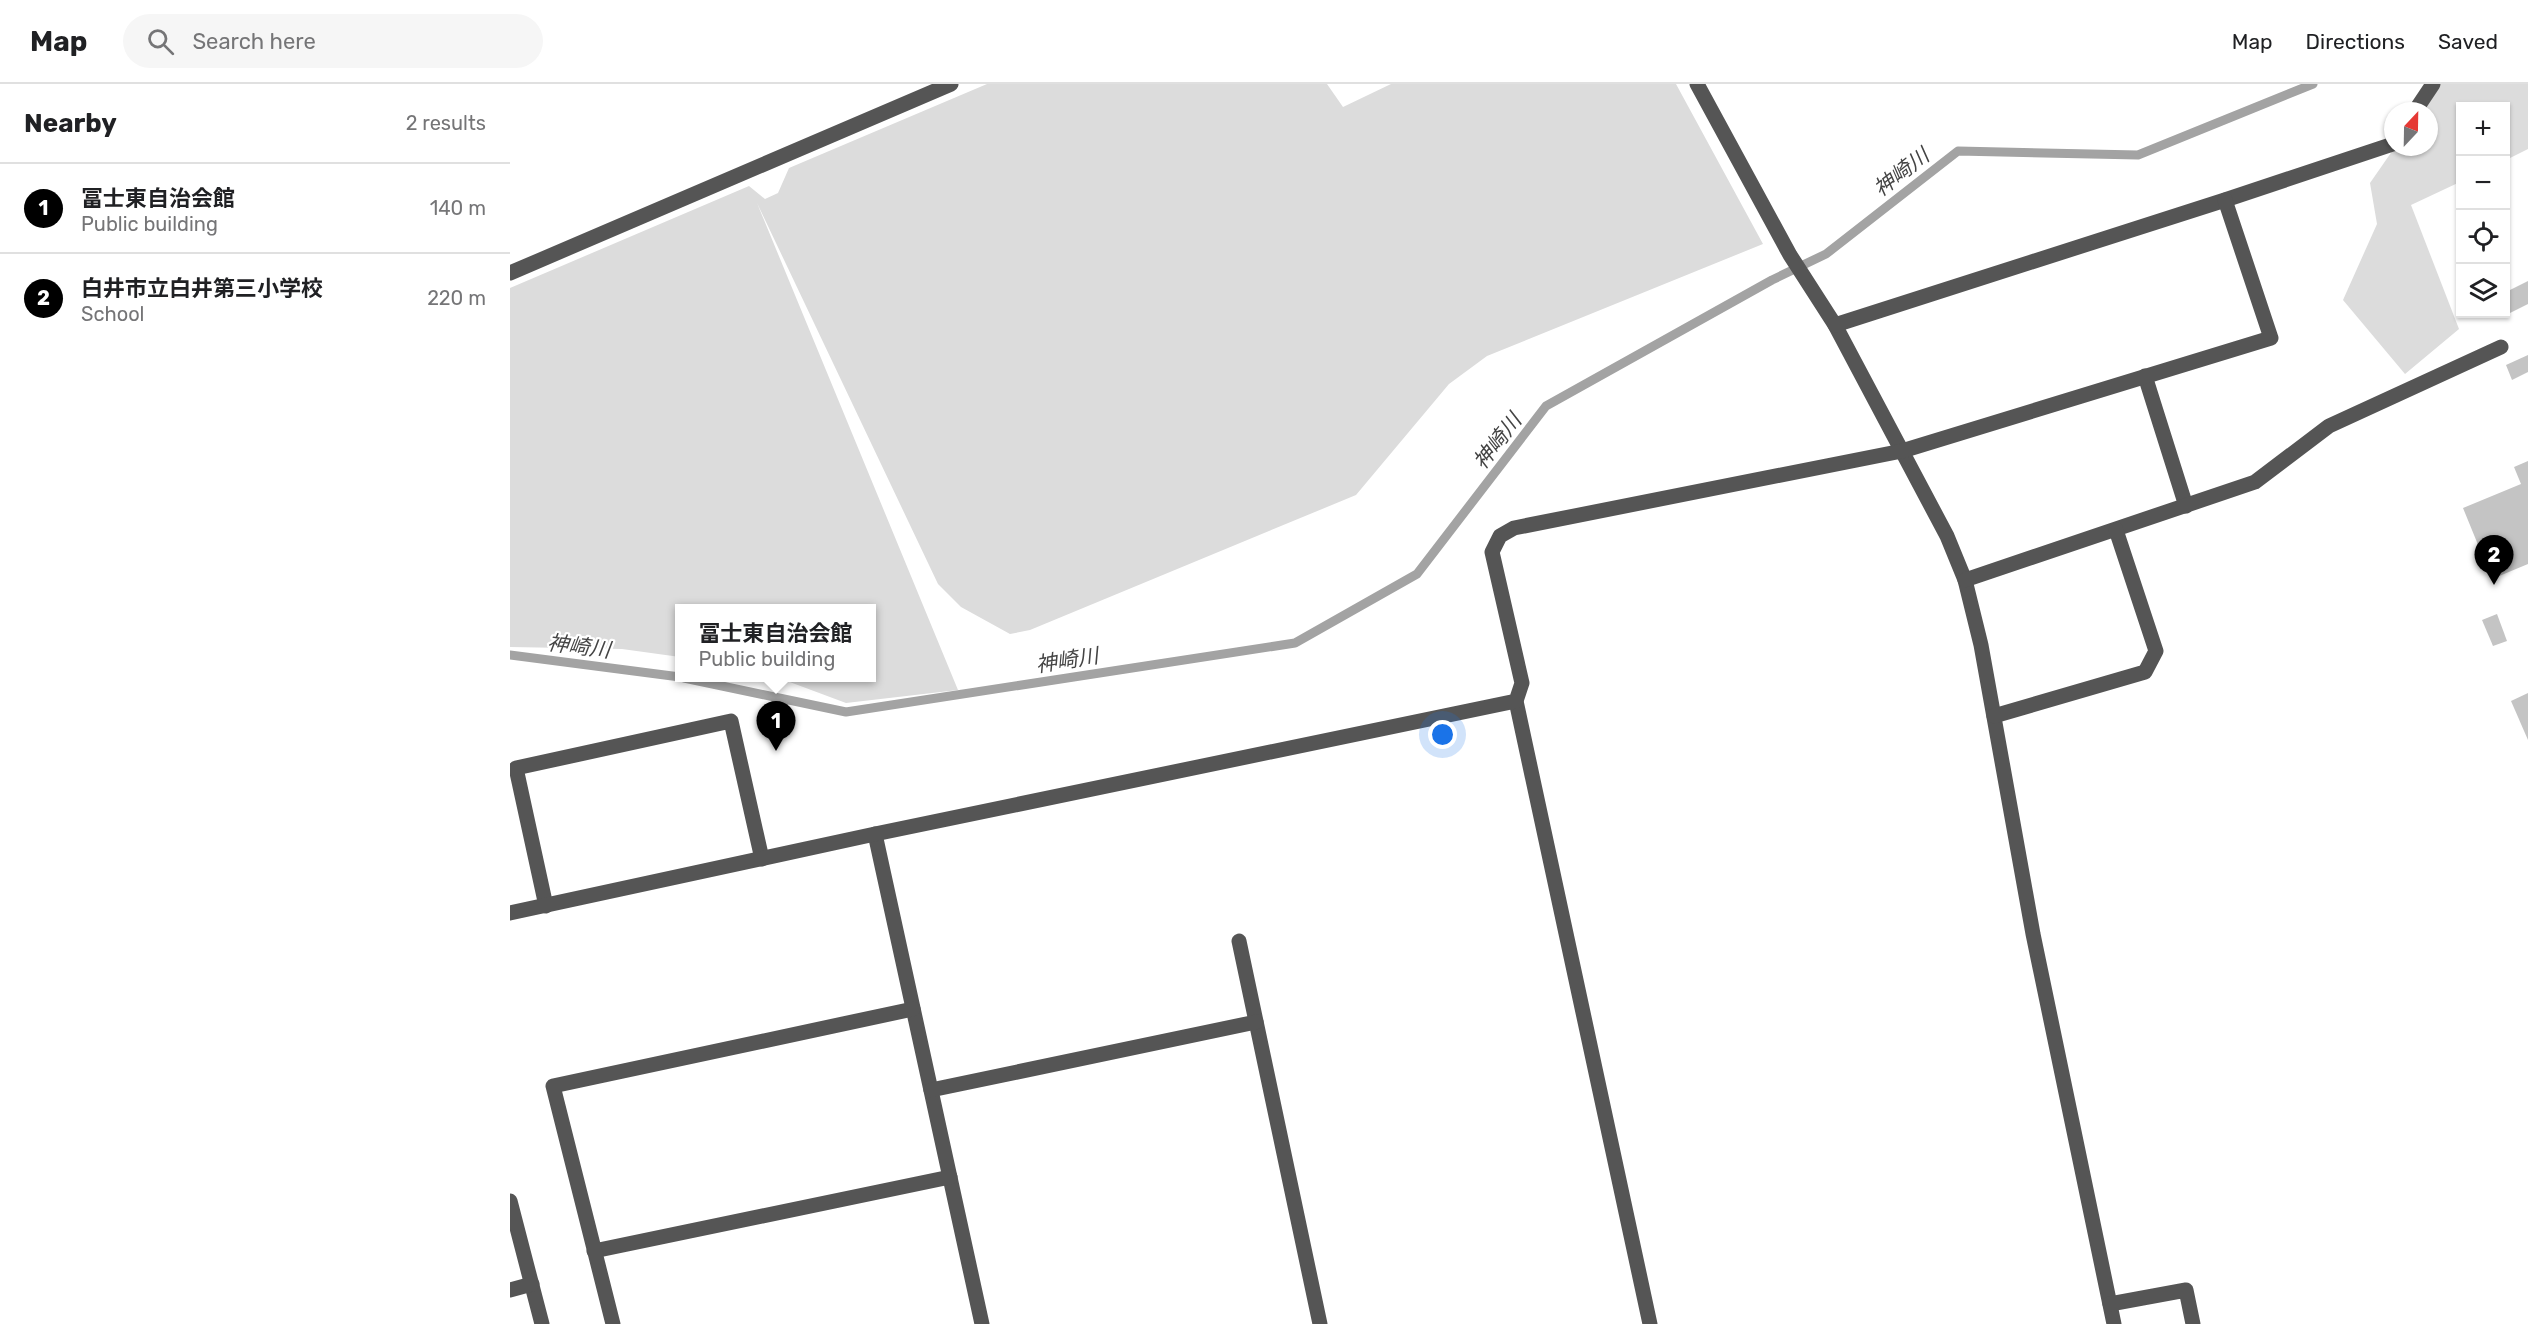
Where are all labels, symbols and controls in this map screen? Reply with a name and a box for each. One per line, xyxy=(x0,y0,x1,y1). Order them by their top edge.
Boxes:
search box xyxy=(123,14,543,68)
text: Map xyxy=(30,25,87,58)
icon: search xyxy=(144,25,177,58)
text: Search here xyxy=(192,28,316,55)
text: Map xyxy=(2232,29,2273,54)
text: Directions xyxy=(2306,29,2405,54)
text: Saved xyxy=(2438,29,2498,54)
north arrow xyxy=(2384,102,2438,156)
map controls xyxy=(2456,102,2510,318)
button: + xyxy=(2456,102,2510,156)
text: Nearby xyxy=(24,108,117,139)
text: 2 results xyxy=(406,111,486,135)
water label: 神崎川 xyxy=(1868,142,1935,201)
button: − xyxy=(2456,156,2510,210)
text: 冨士東自治会館 xyxy=(81,185,235,212)
text: 1 xyxy=(39,196,48,220)
text: 140 m xyxy=(430,196,486,220)
button: locate xyxy=(2456,210,2510,264)
text: Public building xyxy=(81,212,218,236)
button: layers xyxy=(2456,264,2510,318)
text: 白井市立白井第三小学校 xyxy=(81,275,323,302)
text: 2 xyxy=(37,286,50,310)
text: 220 m xyxy=(427,286,486,310)
text: School xyxy=(81,302,144,326)
water label: 神崎川 xyxy=(1468,407,1527,474)
pin: 2 xyxy=(2474,536,2514,585)
popup xyxy=(675,604,876,682)
text: 冨士東自治会館 xyxy=(698,620,853,647)
water label: 神崎川 xyxy=(546,630,614,662)
water label: 神崎川 xyxy=(1034,642,1102,677)
text: Public building xyxy=(698,647,835,671)
pin: 1 xyxy=(756,702,796,751)
your location xyxy=(1428,720,1457,749)

